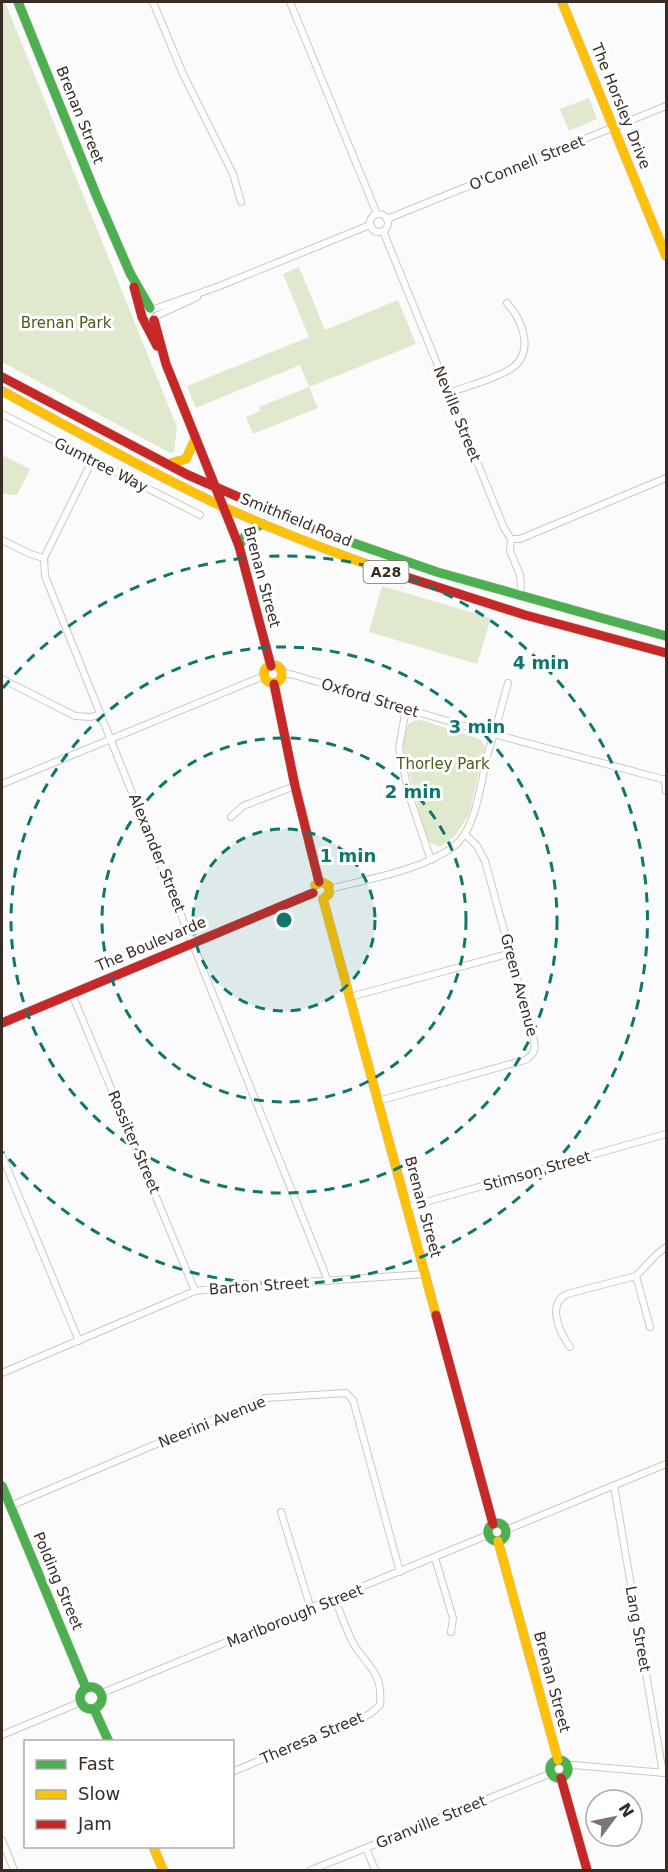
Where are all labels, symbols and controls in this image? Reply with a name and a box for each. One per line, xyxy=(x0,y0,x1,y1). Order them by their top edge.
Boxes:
street label: The Horsley Drive xyxy=(587,40,654,172)
street label: Brenan Street xyxy=(52,63,108,167)
street label: O'Connell Street xyxy=(467,132,587,194)
park label: Brenan Park xyxy=(21,314,112,332)
street label: Neville Street xyxy=(430,364,484,464)
street label: Gumtree Way xyxy=(51,434,151,496)
street label: Smithfield Road xyxy=(238,489,354,551)
street label: Brenan Street xyxy=(240,524,284,630)
road number: A28 xyxy=(364,561,408,583)
text: 4 min xyxy=(513,652,569,673)
street label: Oxford Street xyxy=(319,675,421,721)
text: 3 min xyxy=(449,716,505,737)
park label: Thorley Park xyxy=(395,755,490,773)
text: 2 min xyxy=(385,781,441,802)
street label: Alexander Street xyxy=(125,791,189,915)
text: 1 min xyxy=(320,845,376,866)
centre of rings xyxy=(274,910,294,930)
street label: The Boulevarde xyxy=(92,913,209,976)
street label: Green Avenue xyxy=(497,932,541,1038)
street label: Rossiter Street xyxy=(104,1088,164,1196)
street label: Stimson Street xyxy=(481,1147,593,1195)
street label: Brenan Street xyxy=(401,1154,445,1260)
street label: Barton Street xyxy=(208,1274,310,1298)
street label: Neerini Avenue xyxy=(156,1392,268,1452)
street label: Polding Street xyxy=(29,1529,87,1633)
street label: Marlborough Street xyxy=(224,1580,366,1652)
street label: Lang Street xyxy=(622,1585,654,1673)
street label: Brenan Street xyxy=(530,1629,574,1735)
street label: Theresa Street xyxy=(257,1708,366,1768)
legend xyxy=(24,1740,234,1848)
text: Fast xyxy=(78,1753,114,1774)
text: Slow xyxy=(78,1783,120,1804)
north arrow xyxy=(584,1788,644,1848)
street label: Granville Street xyxy=(373,1792,489,1852)
text: N xyxy=(615,1800,638,1821)
text: Jam xyxy=(77,1813,112,1834)

